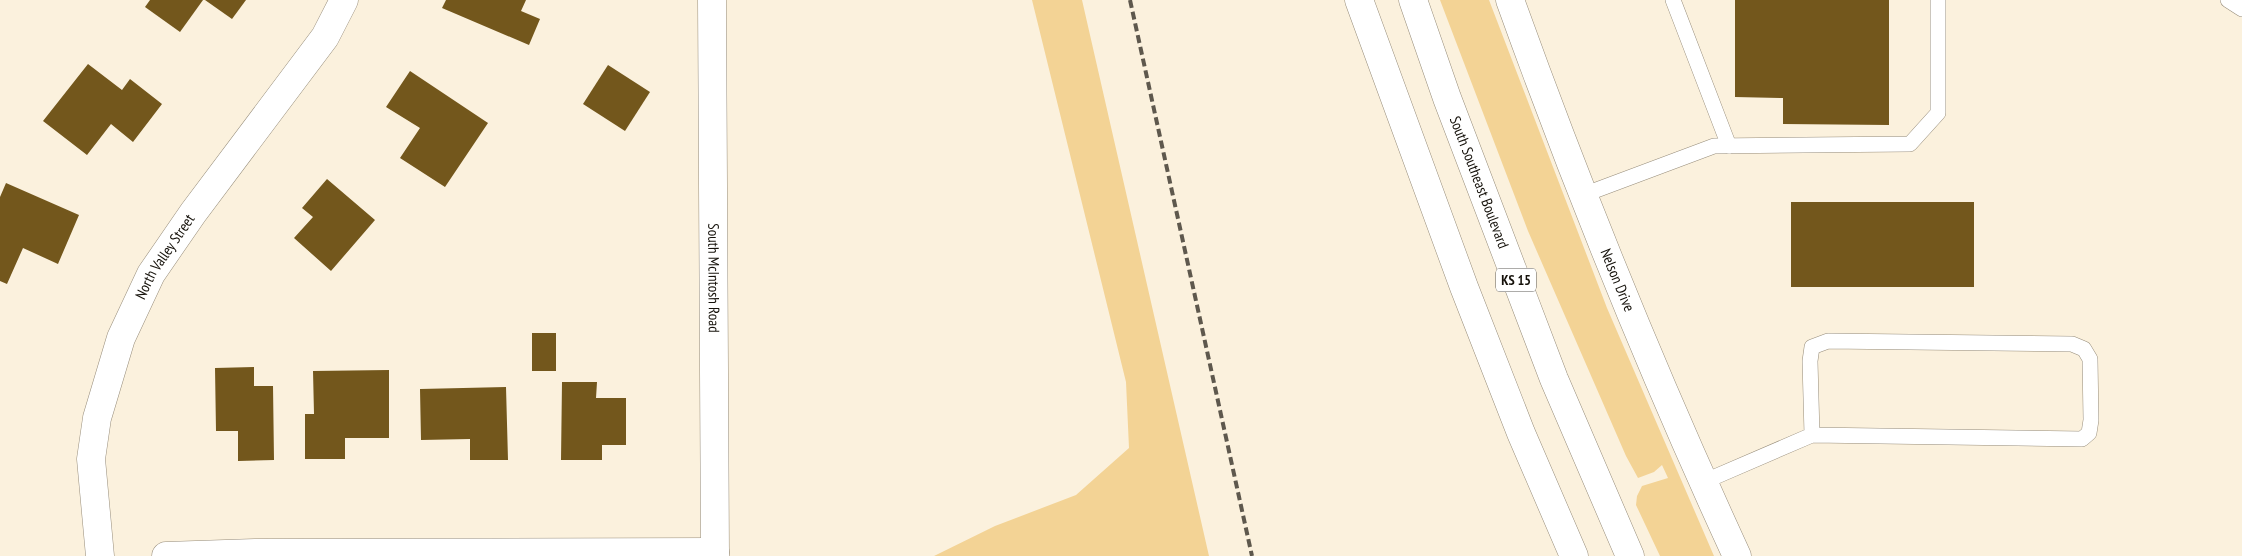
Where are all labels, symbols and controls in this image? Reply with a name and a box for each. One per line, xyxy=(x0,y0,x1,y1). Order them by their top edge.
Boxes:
street label: South Southeast Boulevard xyxy=(1446,113,1513,251)
street label: North Valley Street xyxy=(131,210,198,302)
street label: South McIntosh Road xyxy=(704,223,724,333)
street label: Nelson Drive xyxy=(1596,246,1639,314)
road number: KS 15 xyxy=(1496,268,1536,292)

